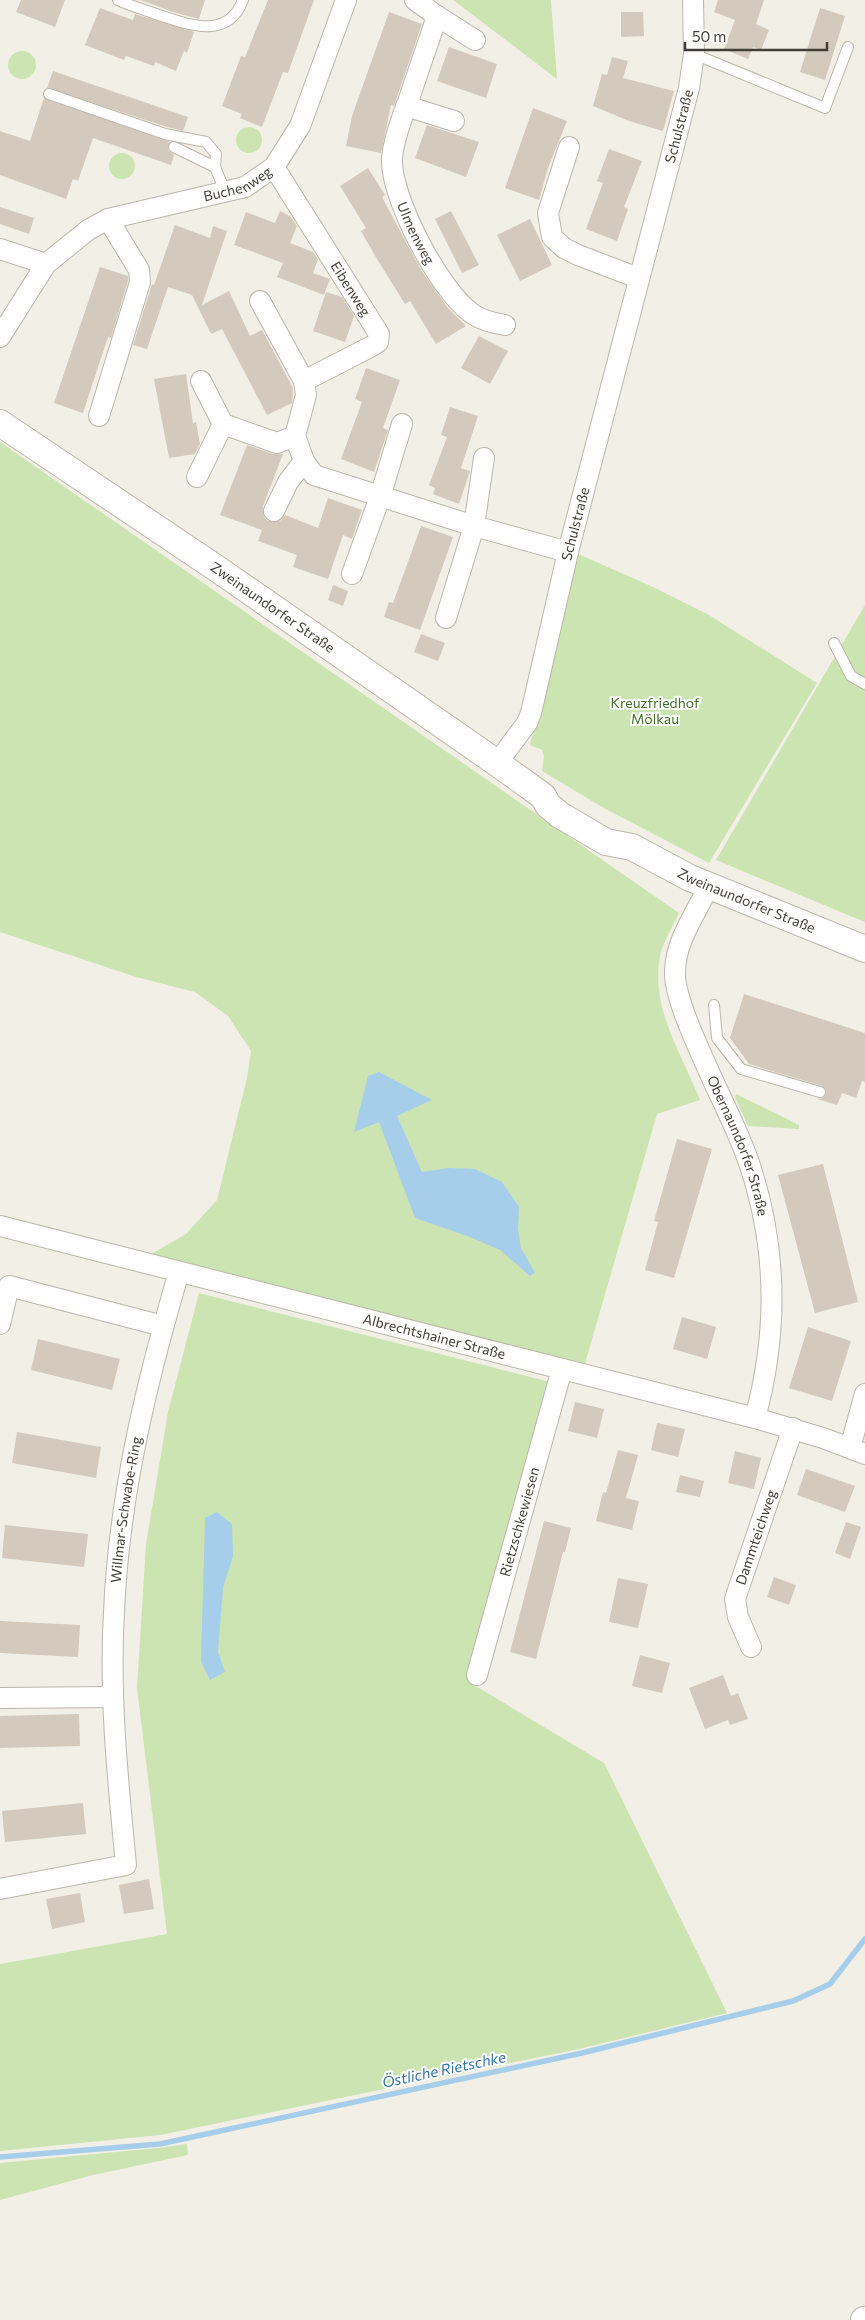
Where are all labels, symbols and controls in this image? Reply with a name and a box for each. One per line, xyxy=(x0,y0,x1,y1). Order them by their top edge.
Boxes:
scale bar xyxy=(685,20,828,52)
text: 50 m xyxy=(692,27,726,45)
street label: Schulstraße xyxy=(661,87,696,165)
street label: Buchenweg xyxy=(202,162,275,204)
street label: Ulmenweg xyxy=(394,199,439,268)
street label: Eibenweg xyxy=(328,258,375,320)
street label: Schulstraße xyxy=(557,485,593,562)
street label: Zweinaundorfer Straße xyxy=(207,558,338,656)
park label: Kreuzfriedhof Mölkau xyxy=(611,694,700,727)
street label: Zweinaundorfer Straße xyxy=(675,864,818,936)
street label: Obernaundorfer Straße xyxy=(704,1073,772,1217)
street label: Albrechtshainer Straße xyxy=(361,1310,507,1362)
street label: Willmar-Schwabe-Ring xyxy=(107,1434,145,1583)
street label: Rietzschkewiesen xyxy=(496,1465,542,1578)
street label: Dammteichweg xyxy=(731,1487,780,1587)
water label: Östliche Rietschke xyxy=(380,2047,507,2091)

